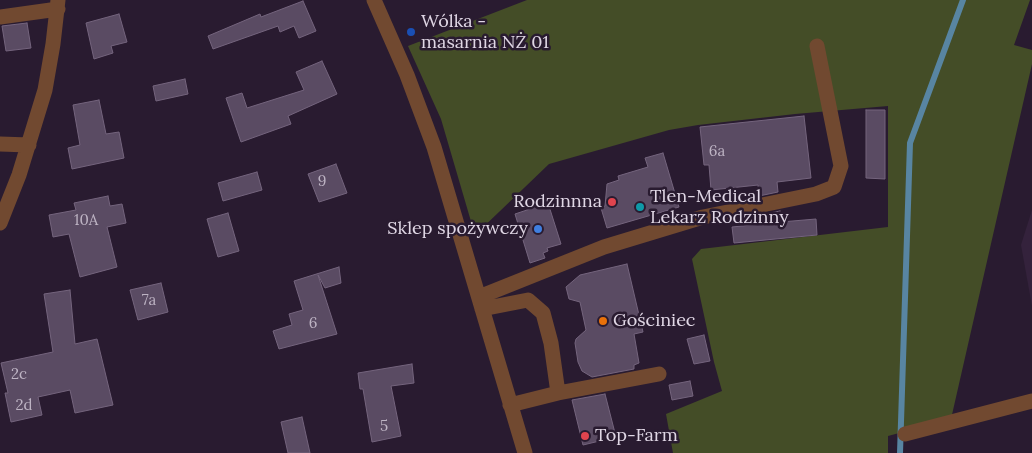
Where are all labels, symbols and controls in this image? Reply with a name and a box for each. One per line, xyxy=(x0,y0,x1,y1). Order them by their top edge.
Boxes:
place label: Wólka - masarnia NŻ 01 xyxy=(421,11,549,54)
marker: Wólka - masarnia NŻ 01 xyxy=(405,26,417,38)
house number: 6a xyxy=(709,143,725,161)
house number: 9 xyxy=(318,173,326,191)
place label: Tlen-Medical Lekarz Rodzinny xyxy=(650,186,789,228)
place label: Rodzinnna xyxy=(513,191,602,213)
marker: Rodzinnna xyxy=(606,196,618,208)
marker: Tlen-Medical Lekarz Rodzinny xyxy=(634,201,646,213)
house number: 10A xyxy=(74,212,98,230)
place label: Sklep spożywczy xyxy=(387,218,528,240)
marker: Sklep spożywczy xyxy=(532,223,544,235)
house number: 7a xyxy=(142,292,156,310)
place label: Gościniec xyxy=(613,310,695,332)
house number: 6 xyxy=(309,315,317,333)
marker: Gościniec xyxy=(597,315,609,327)
house number: 2c xyxy=(11,366,27,384)
house number: 2d xyxy=(15,397,33,415)
house number: 5 xyxy=(380,418,388,436)
place label: Top-Farm xyxy=(595,425,678,447)
marker: Top-Farm xyxy=(579,430,591,442)

